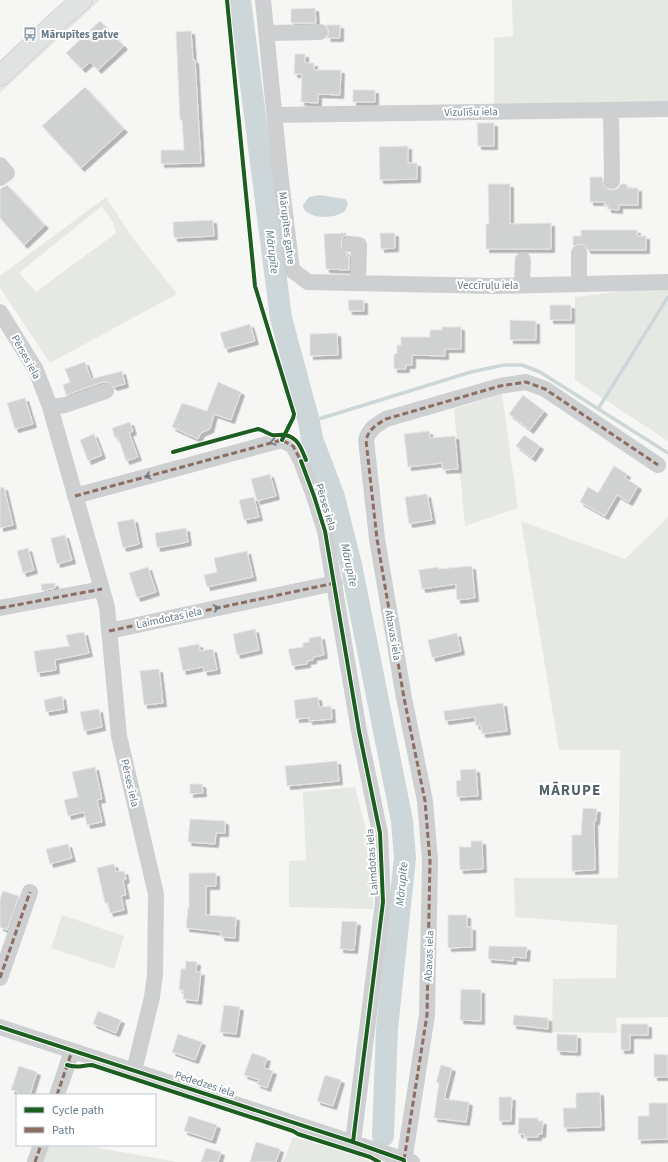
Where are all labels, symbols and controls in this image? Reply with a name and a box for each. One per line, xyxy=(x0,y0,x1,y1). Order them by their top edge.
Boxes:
bus stop icon: Mārupītes gatve xyxy=(22,26,38,42)
place label: Mārupītes gatve xyxy=(41,27,119,42)
street label: Vizulīšu iela xyxy=(444,104,498,120)
street label: Mārupītes gatve xyxy=(275,191,299,266)
water label: Mārupīte xyxy=(261,229,283,275)
street label: Veccīruļu iela xyxy=(458,278,518,293)
street label: Pērses iela xyxy=(8,332,44,382)
one-way arrow xyxy=(270,437,277,445)
one-way arrow xyxy=(145,471,152,480)
street label: Pērses iela xyxy=(312,482,340,532)
water label: Mārupīte xyxy=(336,542,362,589)
street label: Laimdotas iela xyxy=(135,604,203,632)
one-way arrow xyxy=(212,605,219,613)
street label: Abavas iela xyxy=(381,608,405,662)
street label: Pērses iela xyxy=(117,758,143,808)
district label: MĀRUPE xyxy=(539,780,601,801)
street label: Laimdotas iela xyxy=(362,828,382,896)
water label: Mārupīte xyxy=(392,861,412,907)
street label: Abavas iela xyxy=(421,930,437,982)
street label: Pededzes iela xyxy=(173,1067,237,1101)
legend xyxy=(16,1094,156,1146)
text: Cycle path xyxy=(52,1102,104,1119)
text: Path xyxy=(52,1122,75,1139)

